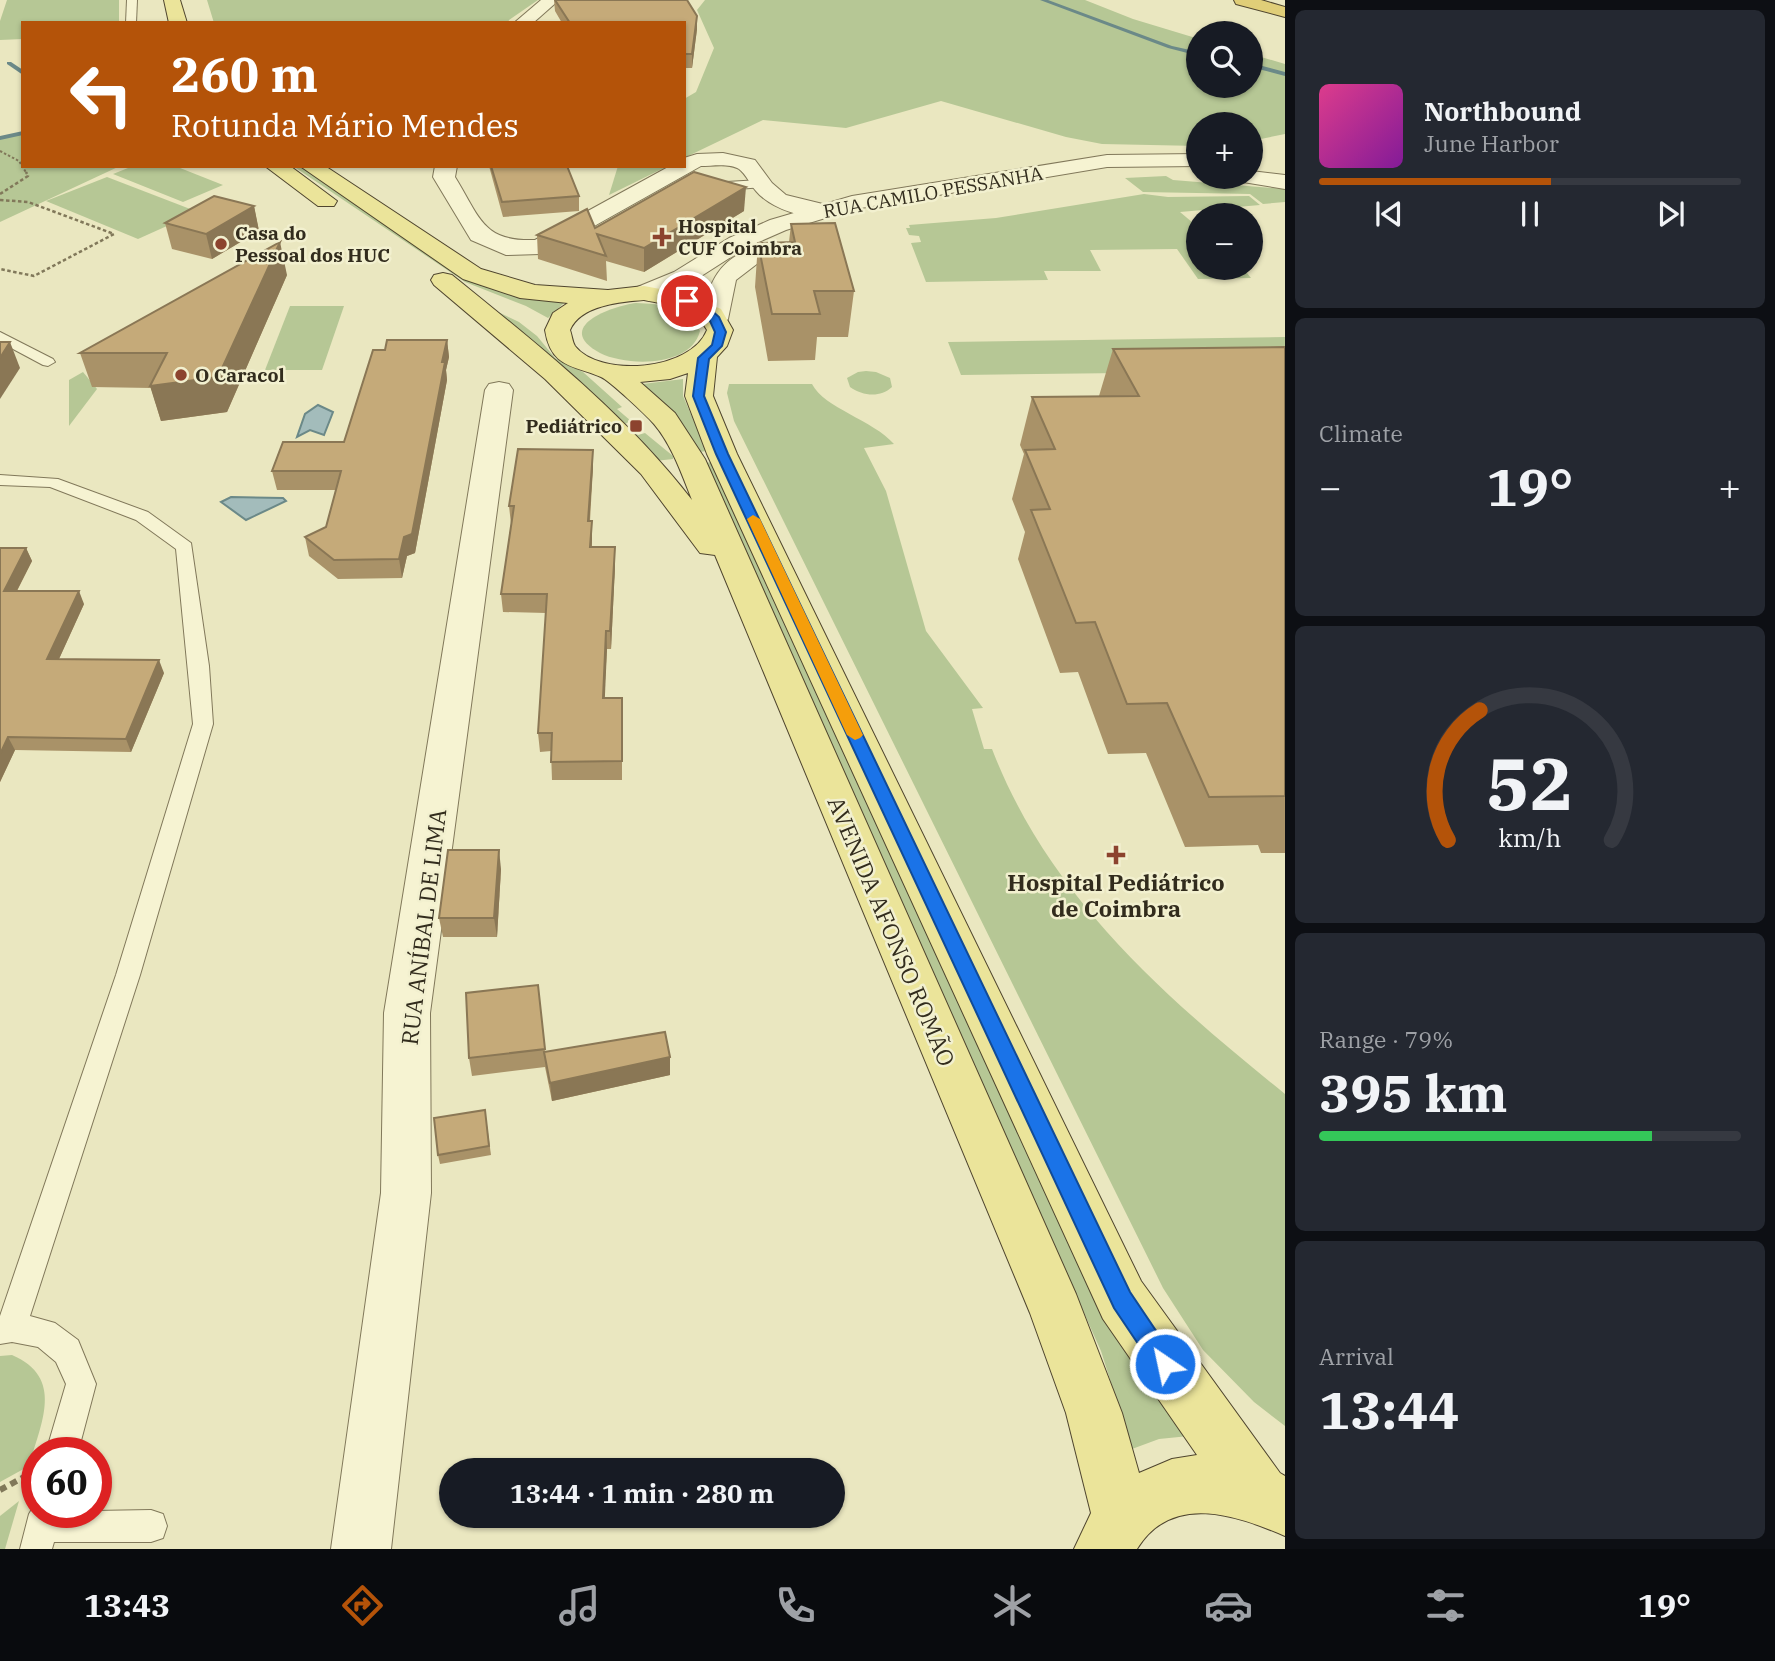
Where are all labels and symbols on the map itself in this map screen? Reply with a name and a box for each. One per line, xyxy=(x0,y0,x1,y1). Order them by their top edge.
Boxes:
street label: RUA CAMILO PESSANHA xyxy=(821,161,1045,223)
place label: Hospital CUF Coimbra xyxy=(678,214,802,260)
place label: Casa do Pessoal dos HUC xyxy=(235,221,390,267)
marker: Hospital CUF Coimbra xyxy=(652,227,672,247)
marker: Casa do Pessoal dos HUC xyxy=(213,236,229,252)
pin xyxy=(657,271,717,331)
place label: O Caracol xyxy=(195,363,285,387)
marker: O Caracol xyxy=(173,367,189,383)
place label: Pediátrico xyxy=(525,414,622,438)
marker: Pediátrico xyxy=(628,418,644,434)
street label: AVENIDA AFONSO ROMÃO xyxy=(822,792,962,1070)
street label: RUA ANÍBAL DE LIMA xyxy=(394,807,452,1047)
marker: Hospital Pediátrico de Coimbra xyxy=(1106,845,1126,865)
place label: Hospital Pediátrico de Coimbra xyxy=(1007,867,1225,923)
position arrow xyxy=(1128,1327,1202,1401)
speed limit sign: 60 xyxy=(21,1437,112,1528)

